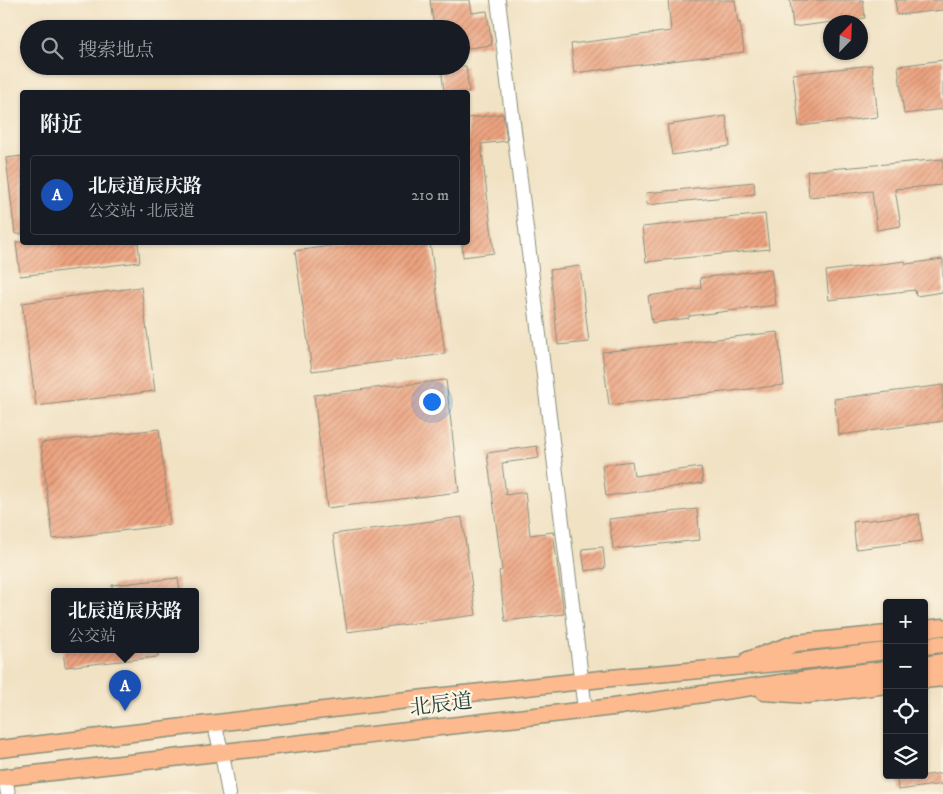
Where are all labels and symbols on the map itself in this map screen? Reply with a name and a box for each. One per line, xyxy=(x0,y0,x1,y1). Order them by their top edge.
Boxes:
north arrow xyxy=(823,15,868,60)
your location xyxy=(419,389,445,415)
pin: A xyxy=(109,670,141,711)
street label: 北辰道 xyxy=(408,688,474,722)

